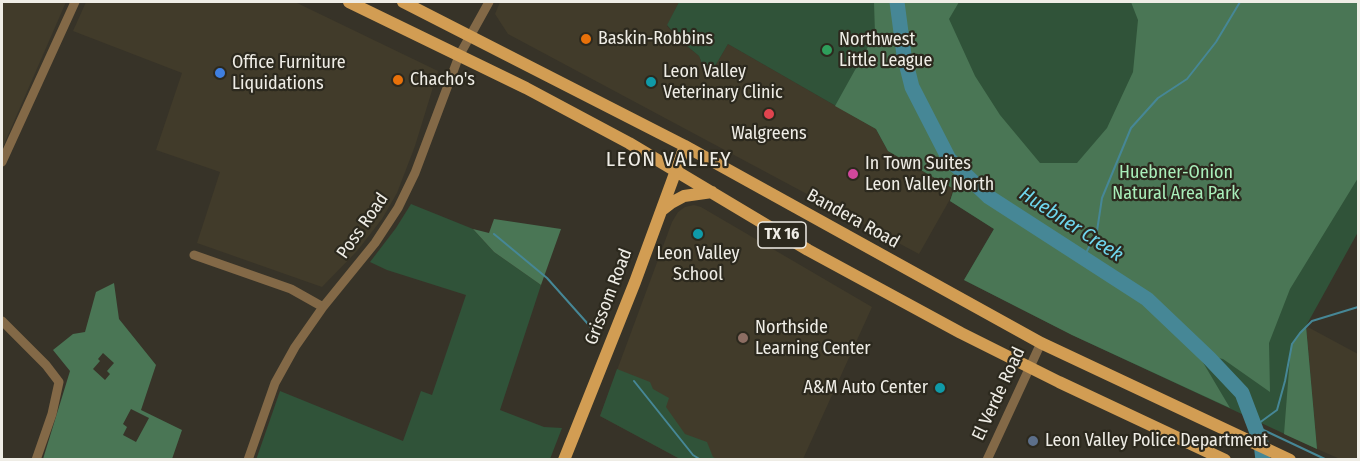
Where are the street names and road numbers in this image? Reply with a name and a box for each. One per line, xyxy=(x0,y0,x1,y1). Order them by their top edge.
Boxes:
street label: Bandera Road xyxy=(803,185,903,253)
street label: Poss Road xyxy=(333,189,393,263)
road number: TX 16 xyxy=(758,222,806,248)
street label: Grissom Road xyxy=(581,246,637,348)
street label: El Verde Road xyxy=(968,344,1030,444)

